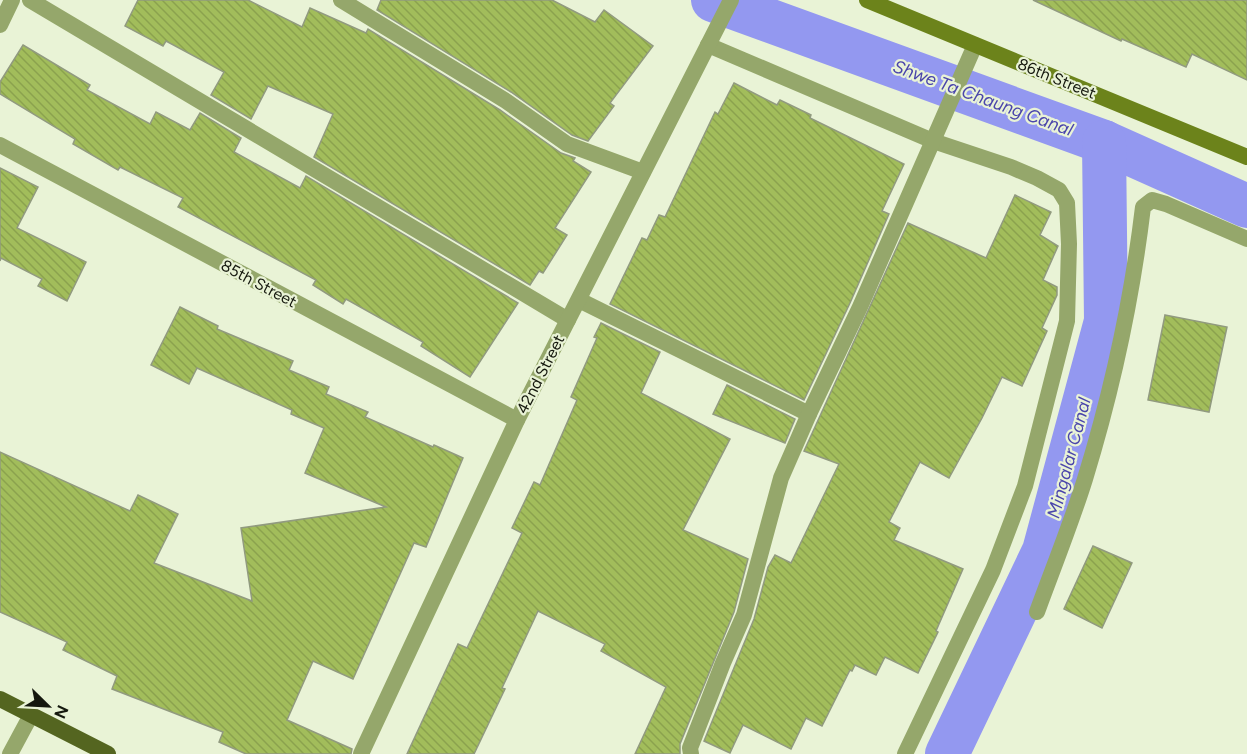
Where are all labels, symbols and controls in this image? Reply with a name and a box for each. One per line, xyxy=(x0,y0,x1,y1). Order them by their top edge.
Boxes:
street label: 86th Street xyxy=(1015,54,1099,103)
water label: Shwe Ta Chaung Canal xyxy=(890,55,1077,141)
street label: 85th Street xyxy=(218,256,300,311)
street label: 42nd Street xyxy=(512,332,568,417)
water label: Mingalar Canal xyxy=(1042,394,1096,521)
north arrow xyxy=(18,676,78,736)
text: N xyxy=(50,702,72,721)

